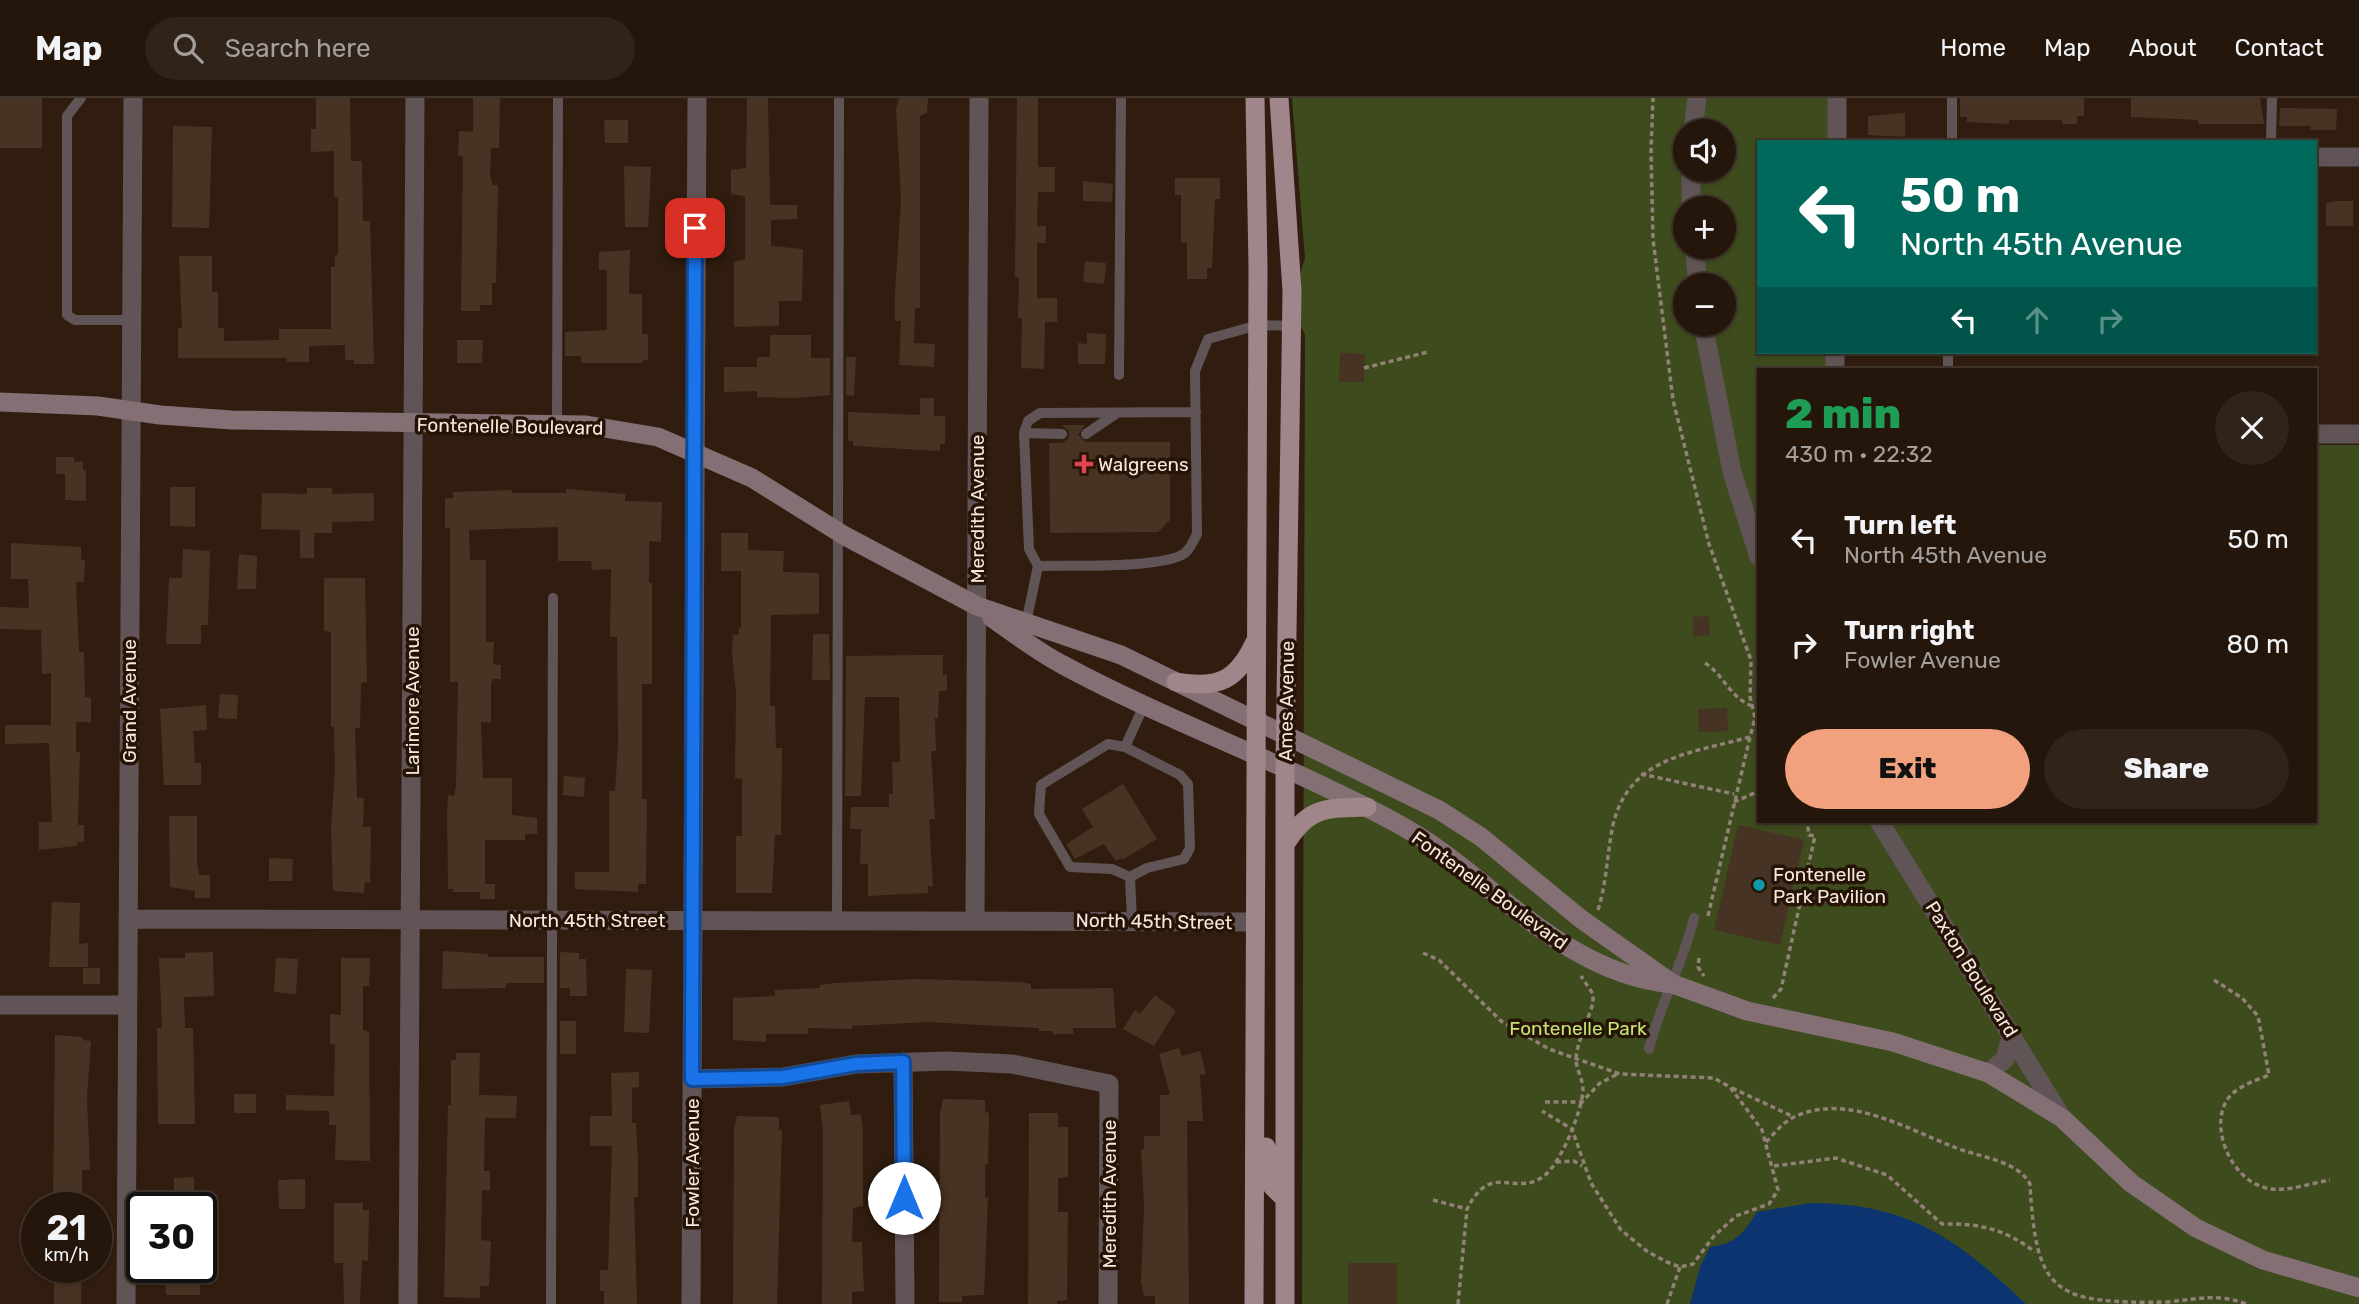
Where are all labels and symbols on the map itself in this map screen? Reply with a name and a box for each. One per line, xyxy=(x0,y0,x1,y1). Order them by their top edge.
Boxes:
pin xyxy=(665,198,725,258)
street label: Fontenelle Boulevard xyxy=(416,413,604,440)
street label: Meredith Avenue xyxy=(966,434,989,584)
place label: Walgreens xyxy=(1098,453,1189,476)
marker: Walgreens xyxy=(1076,456,1092,472)
street label: Larimore Avenue xyxy=(401,626,424,776)
street label: Grand Avenue xyxy=(118,639,141,763)
street label: Ames Avenue xyxy=(1274,640,1299,762)
street label: Fontenelle Boulevard xyxy=(1407,826,1572,955)
place label: Fontenelle Park Pavilion xyxy=(1773,863,1886,908)
marker: Fontenelle Park Pavilion xyxy=(1751,877,1767,893)
street label: Paxton Boulevard xyxy=(1920,897,2023,1042)
street label: North 45th Street xyxy=(509,909,666,932)
street label: North 45th Street xyxy=(1075,909,1233,934)
park label: Fontenelle Park xyxy=(1509,1017,1647,1040)
street label: Fowler Avenue xyxy=(681,1098,704,1228)
street label: Meredith Avenue xyxy=(1098,1119,1121,1269)
position arrow xyxy=(867,1161,941,1235)
speed limit sign: 30 xyxy=(126,1192,217,1283)

